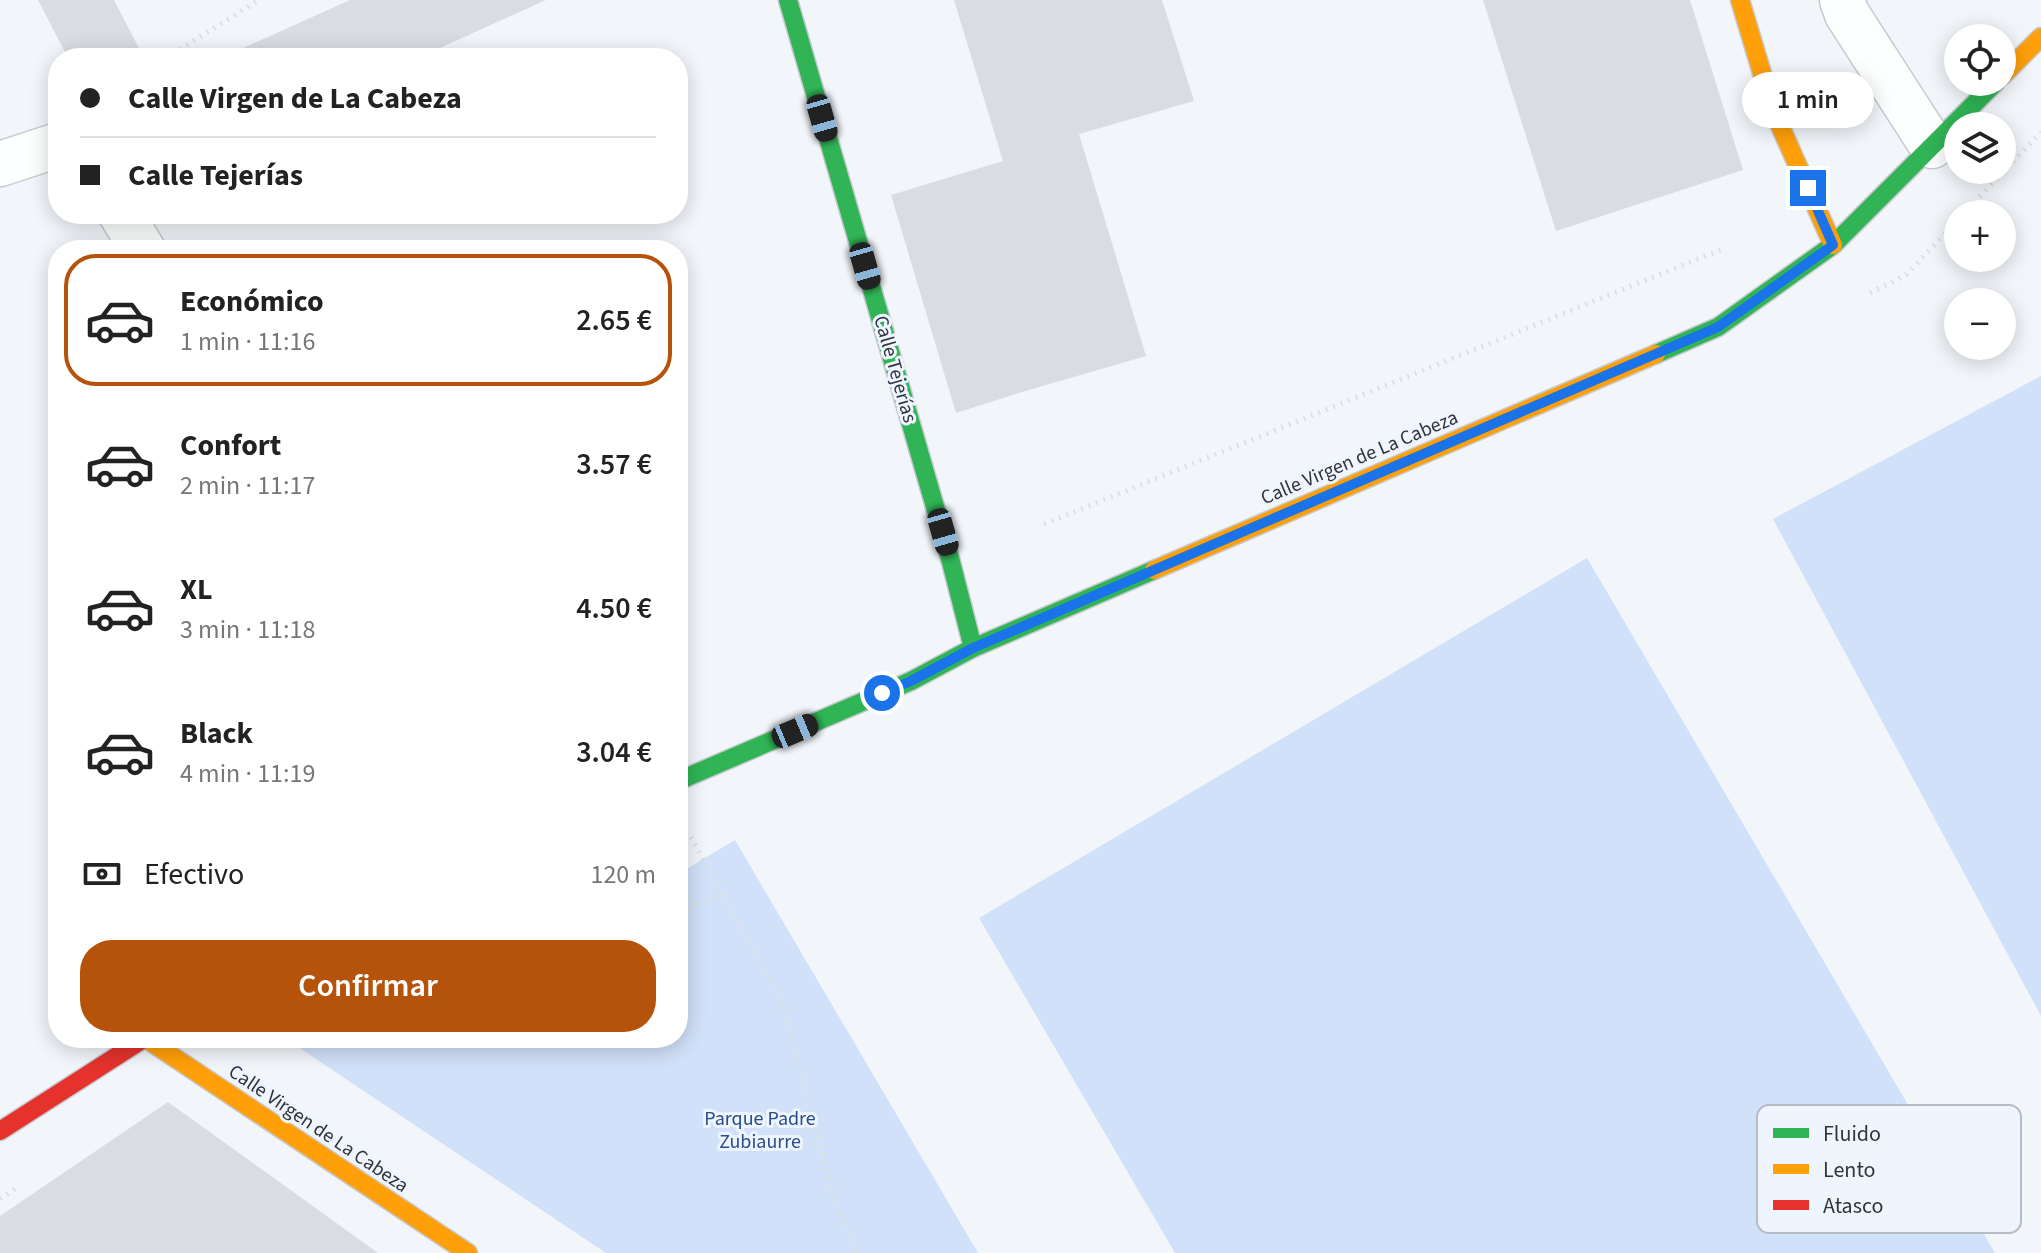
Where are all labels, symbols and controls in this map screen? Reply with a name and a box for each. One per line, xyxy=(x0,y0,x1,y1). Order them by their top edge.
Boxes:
map controls xyxy=(1944,24,2016,360)
button: locate xyxy=(1944,24,2016,96)
callout: 1 min xyxy=(1742,72,1874,128)
text: Calle Virgen de La Cabeza xyxy=(128,77,462,120)
text: 1 min xyxy=(1777,81,1839,118)
car xyxy=(804,92,840,144)
button: layers xyxy=(1944,112,2016,184)
text: Calle Tejerías xyxy=(128,154,303,197)
route end xyxy=(1790,170,1826,206)
button: + xyxy=(1944,200,2016,272)
car xyxy=(847,240,883,292)
text: Económico xyxy=(180,280,324,323)
icon: car xyxy=(84,284,156,356)
button: − xyxy=(1944,288,2016,360)
text: 2.65 € xyxy=(576,299,652,342)
street label: Calle Tejerías xyxy=(866,312,924,426)
text: 1 min · 11:16 xyxy=(180,323,315,360)
street label: Calle Virgen de La Cabeza xyxy=(1256,404,1462,512)
text: Confort xyxy=(180,424,281,467)
icon: car xyxy=(84,428,156,500)
text: 3.57 € xyxy=(576,443,652,486)
text: 2 min · 11:17 xyxy=(180,467,315,504)
car xyxy=(925,506,961,558)
text: XL xyxy=(180,568,213,611)
icon: car xyxy=(84,572,156,644)
text: 4.50 € xyxy=(576,587,652,630)
text: 3 min · 11:18 xyxy=(180,611,315,648)
route start xyxy=(864,675,900,711)
car xyxy=(768,711,822,751)
text: Black xyxy=(180,712,253,755)
icon: car xyxy=(84,716,156,788)
text: 3.04 € xyxy=(576,731,652,774)
text: 4 min · 11:19 xyxy=(180,755,315,792)
icon: cash xyxy=(80,852,124,896)
text: Efectivo xyxy=(144,853,244,896)
text: 120 m xyxy=(590,856,656,893)
button: Confirmar xyxy=(80,940,656,1032)
street label: Calle Virgen de La Cabeza xyxy=(223,1058,414,1200)
park label: Parque Padre Zubiaurre xyxy=(704,1105,816,1156)
legend xyxy=(1757,1105,2021,1233)
text: Fluido xyxy=(1823,1118,1881,1150)
text: Lento xyxy=(1823,1154,1875,1186)
text: Atasco xyxy=(1823,1190,1883,1222)

